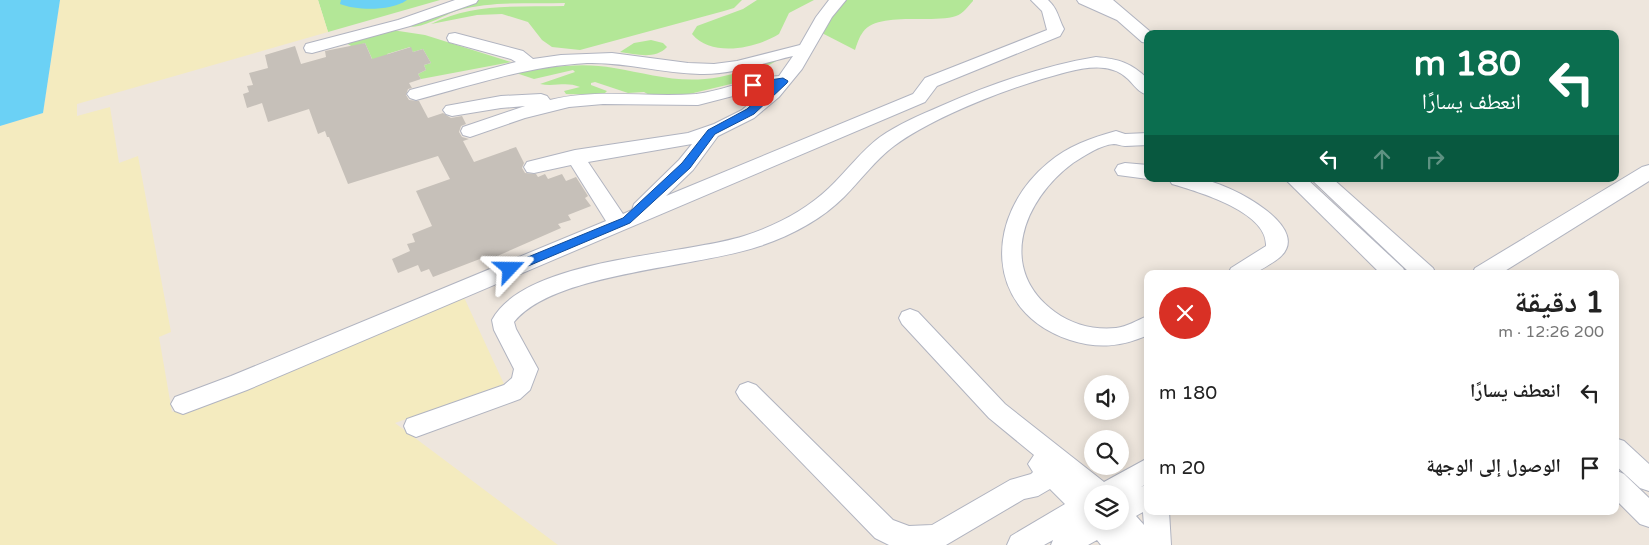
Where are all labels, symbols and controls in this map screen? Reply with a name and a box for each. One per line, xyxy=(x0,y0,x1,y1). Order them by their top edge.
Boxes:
text: 180 m xyxy=(1414,43,1521,85)
icon: left xyxy=(1539,50,1604,115)
pin xyxy=(732,64,774,106)
icon: arrive xyxy=(739,71,767,99)
text: انعطف يسارًا xyxy=(1422,89,1521,115)
icon: left xyxy=(1315,145,1343,173)
icon: ahead xyxy=(1368,145,1396,173)
icon: right xyxy=(1421,145,1449,173)
position arrow xyxy=(483,242,535,294)
text: 1 دقيقة xyxy=(1514,284,1604,321)
button: close xyxy=(1159,287,1211,339)
text: 200 m · 12:26 xyxy=(1498,322,1604,342)
map controls xyxy=(1084,375,1129,530)
button: sound xyxy=(1084,375,1129,420)
icon: left xyxy=(1576,379,1604,407)
text: انعطف يسارًا xyxy=(1470,380,1561,402)
text: 180 m xyxy=(1159,382,1217,404)
button: search xyxy=(1084,430,1129,475)
icon: arrive xyxy=(1576,454,1604,482)
text: الوصول إلى الوجهة xyxy=(1426,455,1561,477)
text: 20 m xyxy=(1159,457,1205,479)
button: layers xyxy=(1084,485,1129,530)

